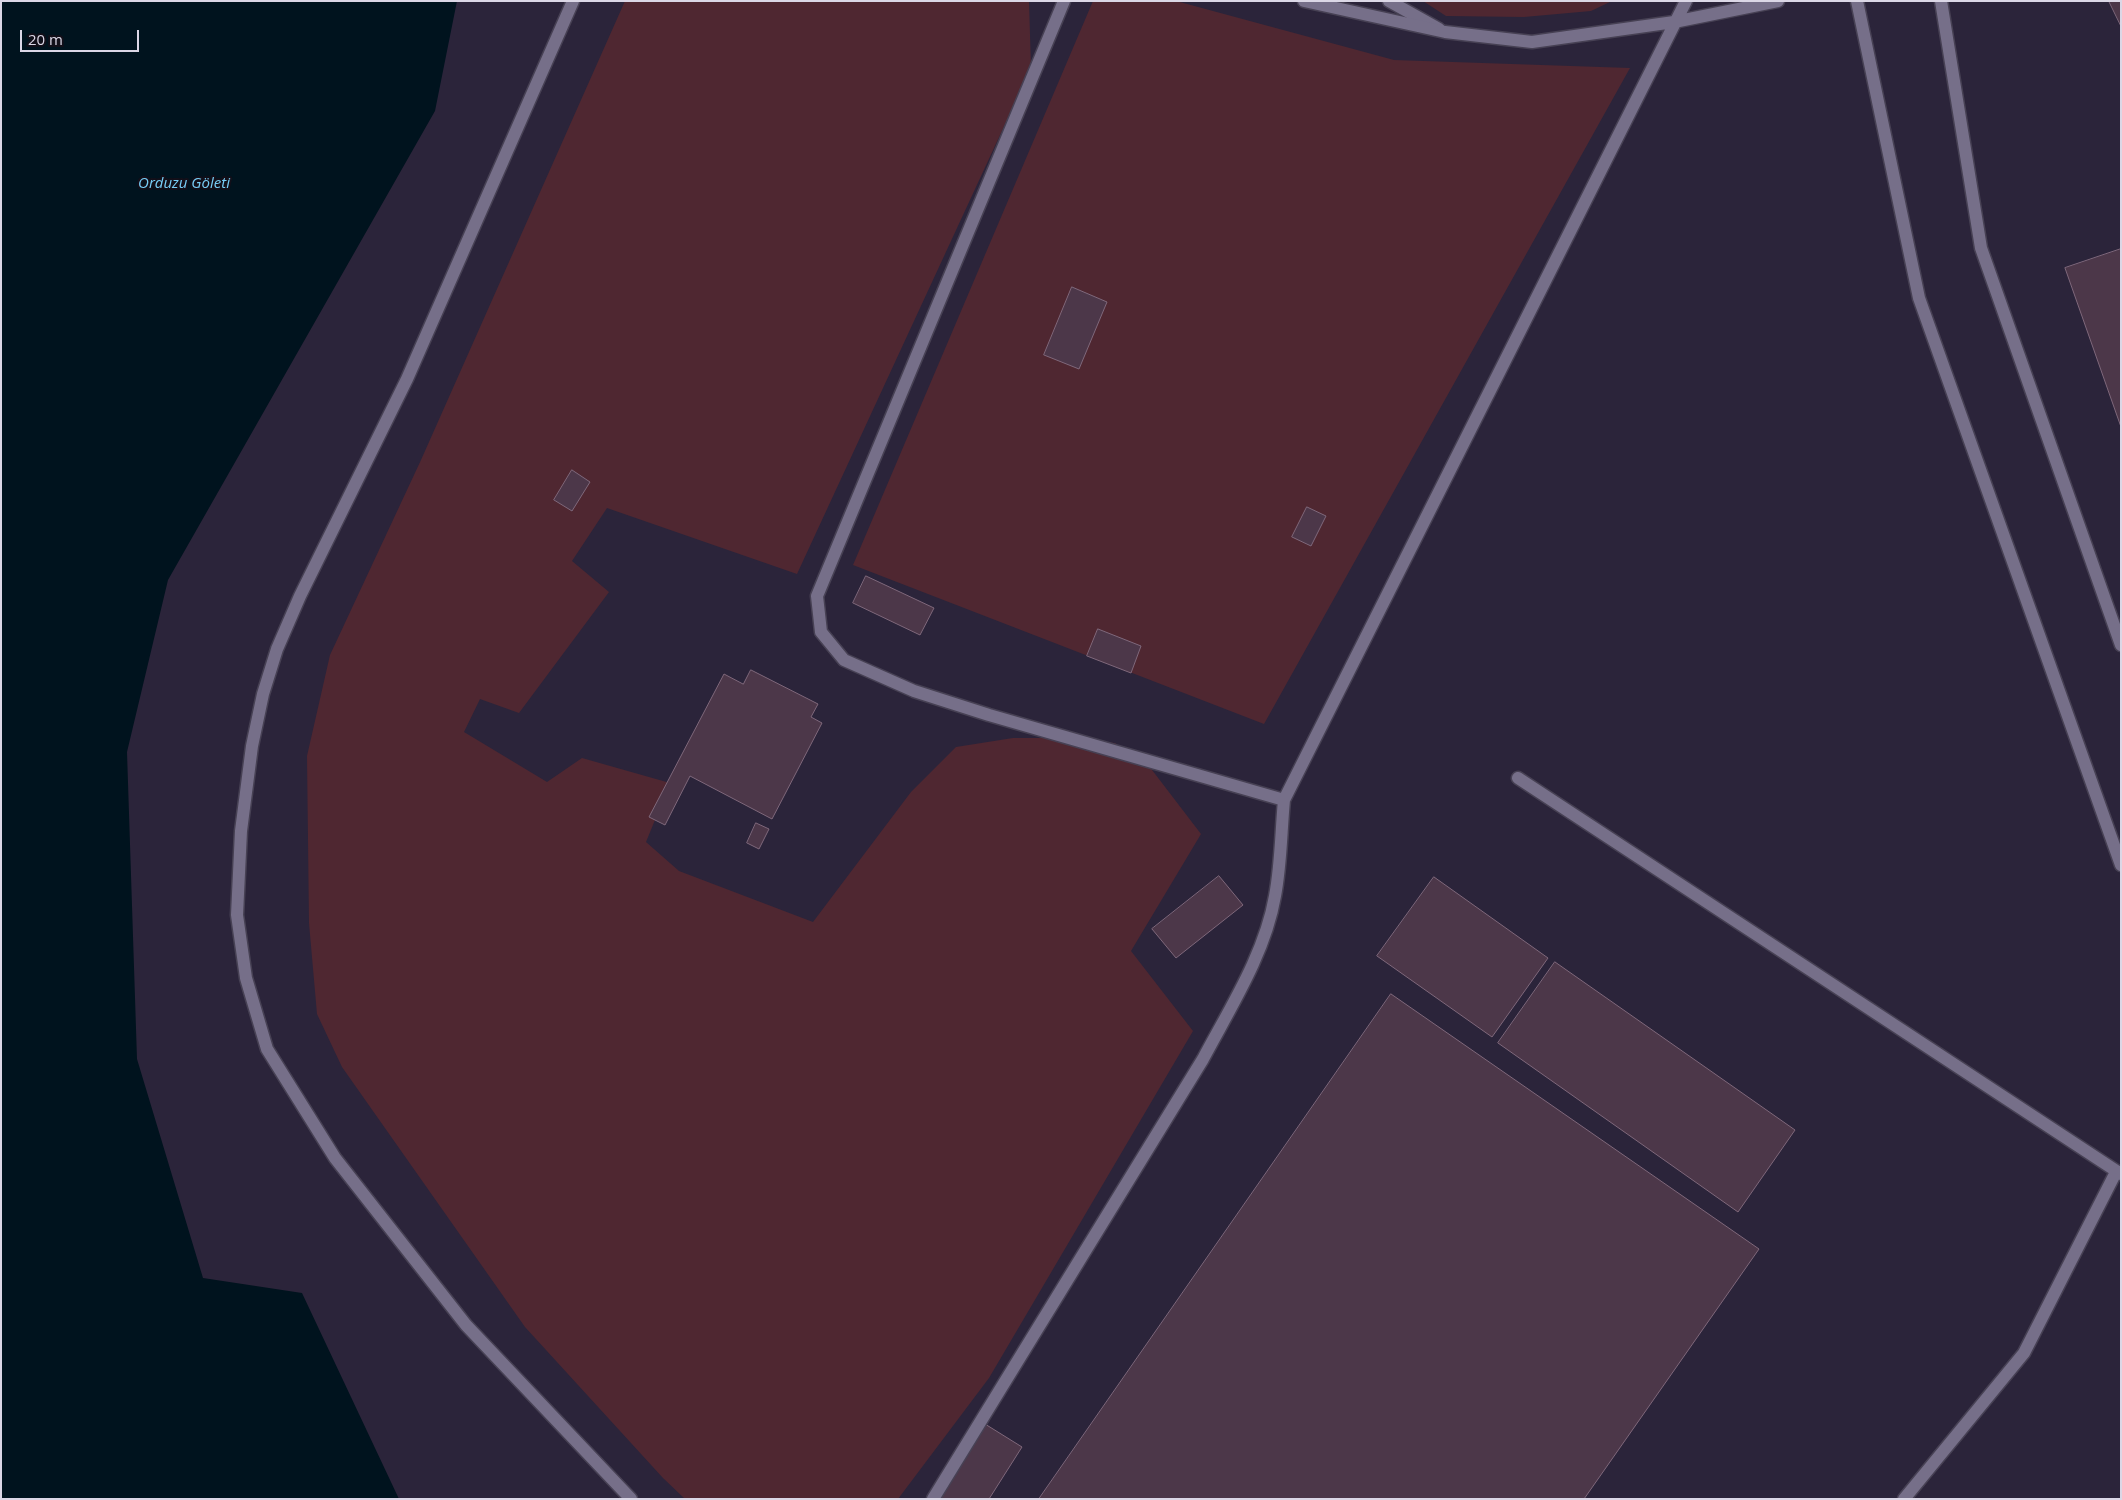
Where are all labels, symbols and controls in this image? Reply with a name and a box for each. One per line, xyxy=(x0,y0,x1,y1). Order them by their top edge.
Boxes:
scale bar xyxy=(22,20,141,52)
text: 20 m xyxy=(28,29,63,49)
water label: Orduzu Göleti xyxy=(138,175,230,193)

